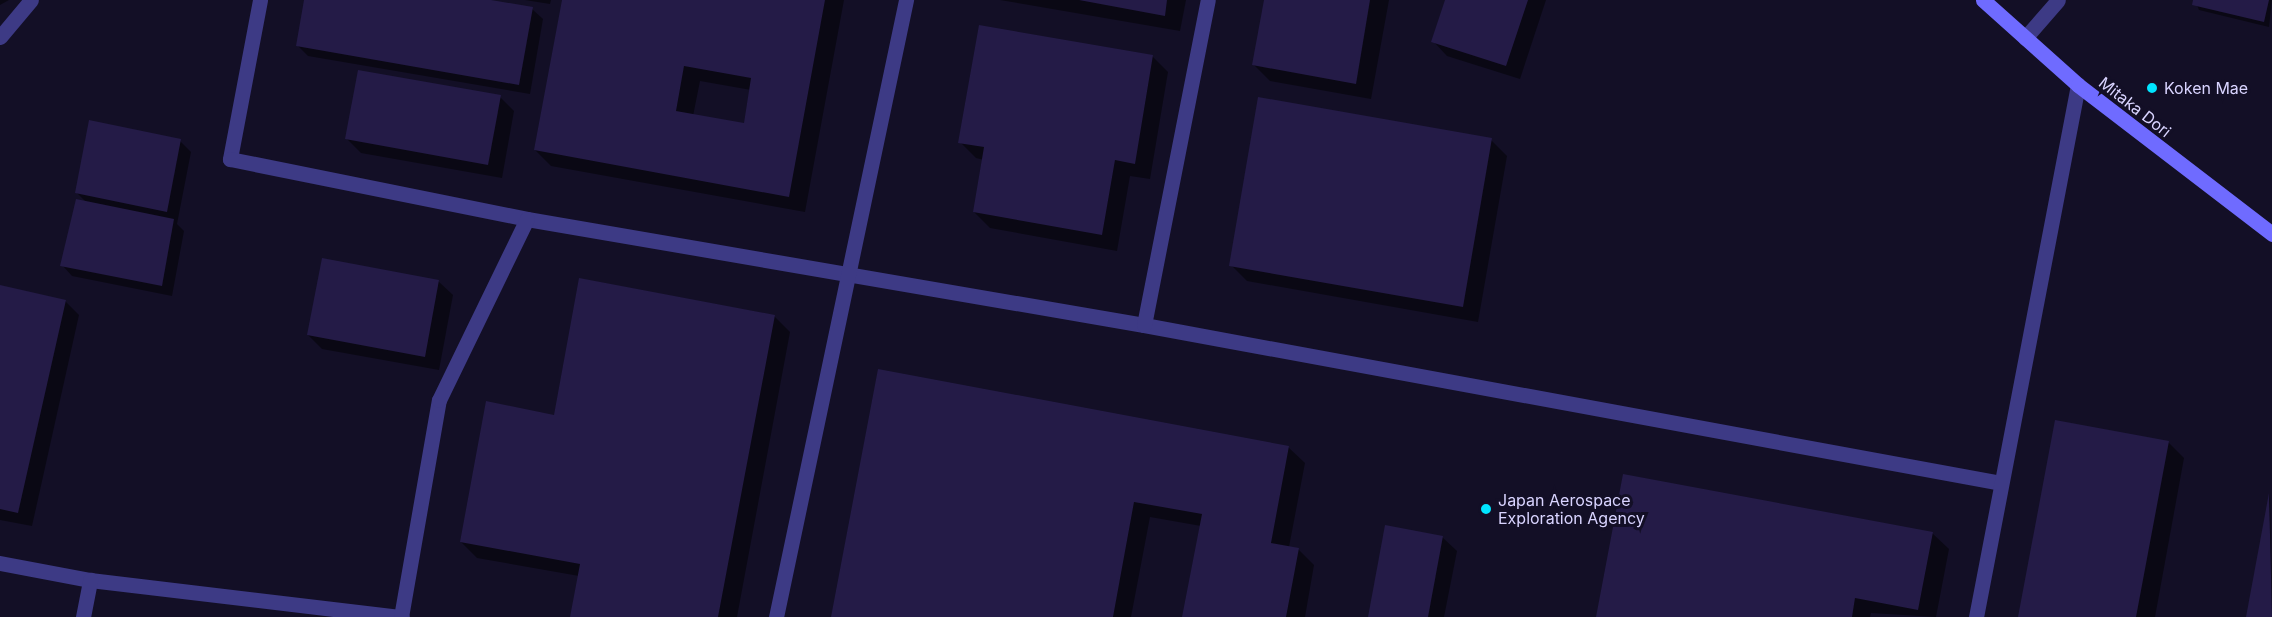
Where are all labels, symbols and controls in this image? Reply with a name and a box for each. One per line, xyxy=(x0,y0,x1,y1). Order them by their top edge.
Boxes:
street label: Mitaka Dori xyxy=(2095,73,2175,141)
place label: Koken Mae xyxy=(2164,78,2248,98)
marker: Koken Mae xyxy=(2145,81,2159,95)
place label: Japan Aerospace Exploration Agency xyxy=(1498,490,1645,528)
marker: Japan Aerospace Exploration Agency xyxy=(1479,502,1493,516)

